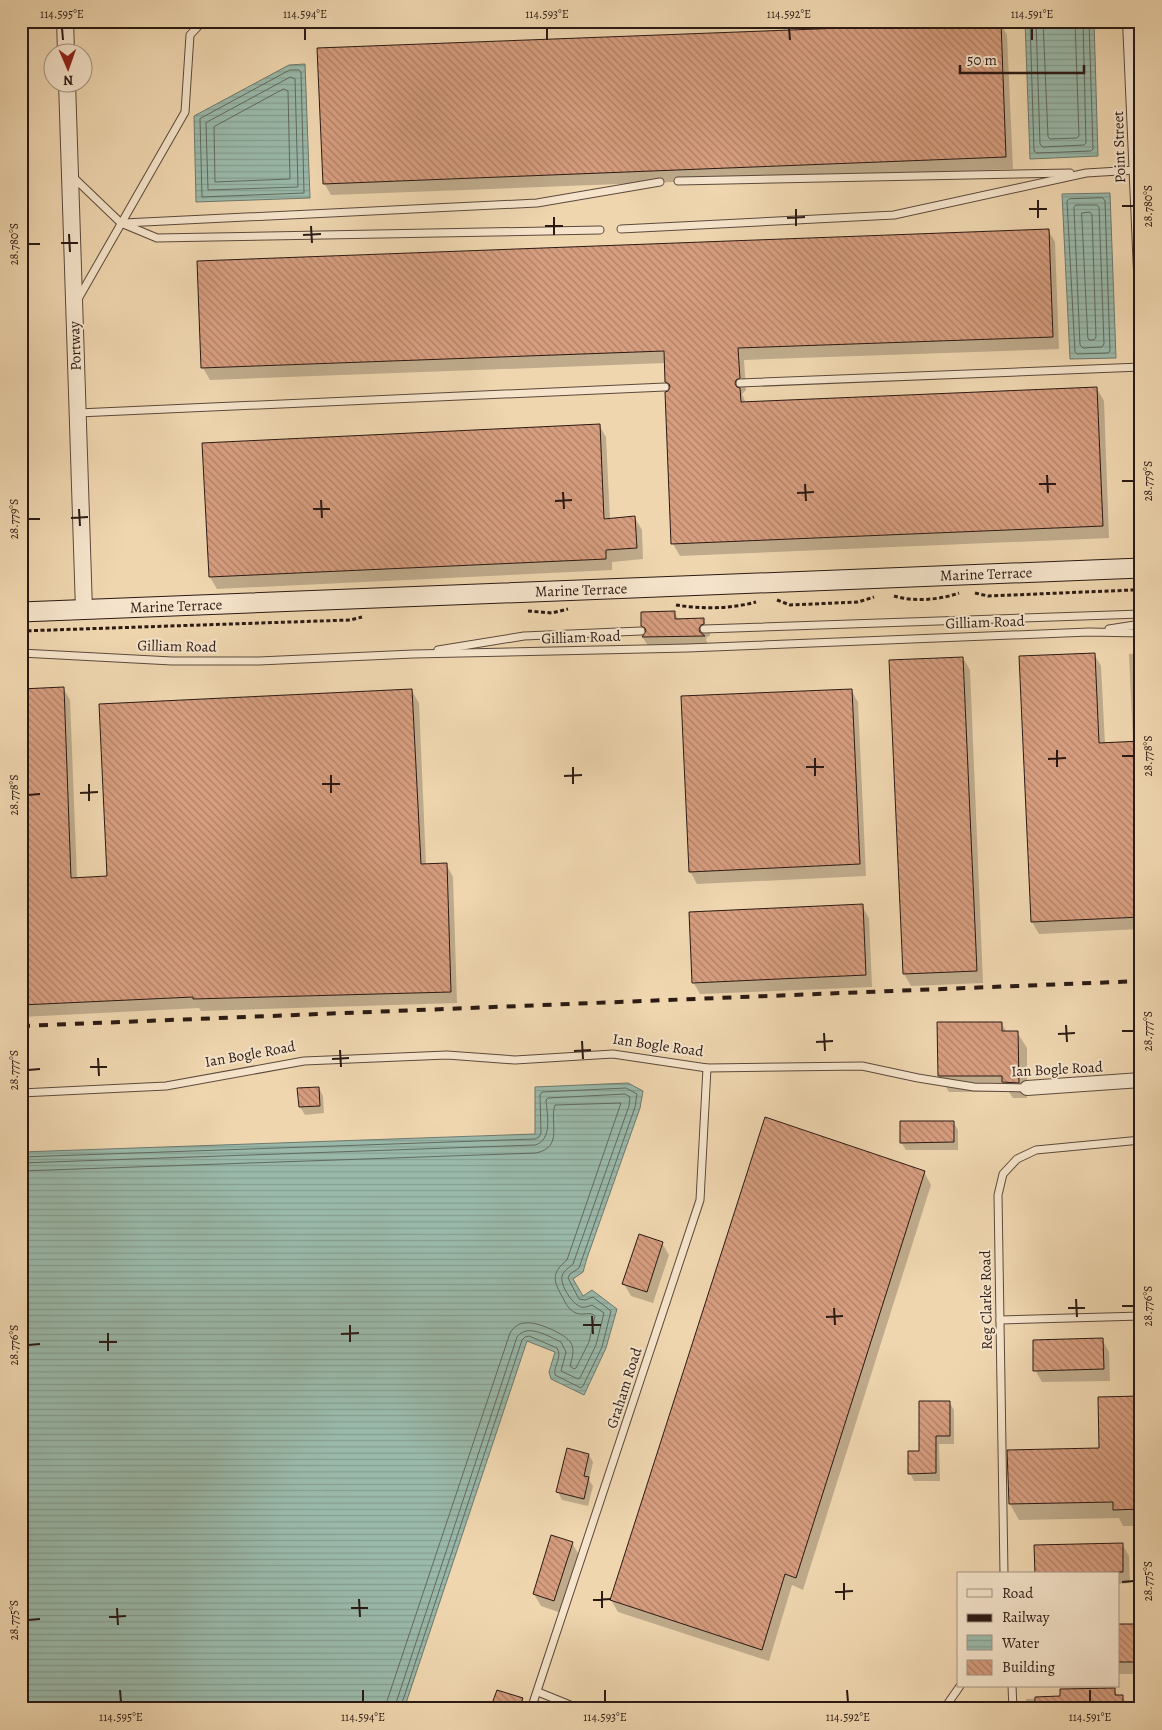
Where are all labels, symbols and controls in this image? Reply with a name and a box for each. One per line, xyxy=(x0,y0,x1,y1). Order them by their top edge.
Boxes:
text: 114.595°E xyxy=(40,6,84,22)
text: 114.594°E xyxy=(283,6,327,22)
text: 114.593°E xyxy=(525,6,569,22)
text: 114.592°E xyxy=(767,6,811,22)
text: 114.591°E xyxy=(1011,6,1053,22)
north arrow xyxy=(42,42,92,92)
scale bar xyxy=(960,42,1083,74)
text: 50 m xyxy=(967,50,997,70)
text: N xyxy=(63,71,74,90)
street label: Point Street xyxy=(1108,110,1130,183)
text: 28.780°S xyxy=(1140,185,1156,227)
text: 28.780°S xyxy=(6,223,22,265)
street label: Portway xyxy=(64,321,86,371)
text: 28.779°S xyxy=(1140,461,1156,501)
text: 28.779°S xyxy=(6,499,22,539)
street label: Marine Terrace xyxy=(939,562,1033,586)
street label: Marine Terrace xyxy=(534,578,628,602)
street label: Marine Terrace xyxy=(129,594,223,618)
street label: Gilliam Road xyxy=(945,611,1026,633)
street label: Gilliam Road xyxy=(541,626,622,648)
street label: Gilliam Road xyxy=(137,635,218,657)
text: 28.778°S xyxy=(1140,735,1156,777)
text: 28.778°S xyxy=(6,774,22,816)
text: 28.777°S xyxy=(1140,1011,1156,1051)
street label: Ian Bogle Road xyxy=(611,1029,706,1061)
street label: Ian Bogle Road xyxy=(203,1036,298,1072)
text: 28.777°S xyxy=(6,1050,22,1090)
street label: Ian Bogle Road xyxy=(1011,1057,1104,1081)
street label: Reg Clarke Road xyxy=(975,1249,997,1350)
text: 28.776°S xyxy=(1140,1286,1156,1326)
text: 28.776°S xyxy=(6,1325,22,1365)
street label: Graham Road xyxy=(602,1344,647,1431)
text: 28.775°S xyxy=(1140,1561,1156,1601)
legend xyxy=(957,1572,1120,1688)
text: Road xyxy=(1002,1583,1034,1603)
text: 28.775°S xyxy=(6,1600,22,1640)
text: Railway xyxy=(1002,1607,1050,1627)
text: Water xyxy=(1001,1633,1039,1653)
text: Building xyxy=(1002,1657,1055,1677)
text: 114.595°E xyxy=(99,1709,143,1725)
text: 114.594°E xyxy=(341,1709,385,1725)
text: 114.593°E xyxy=(583,1709,627,1725)
text: 114.592°E xyxy=(826,1709,870,1725)
text: 114.591°E xyxy=(1069,1709,1111,1725)

